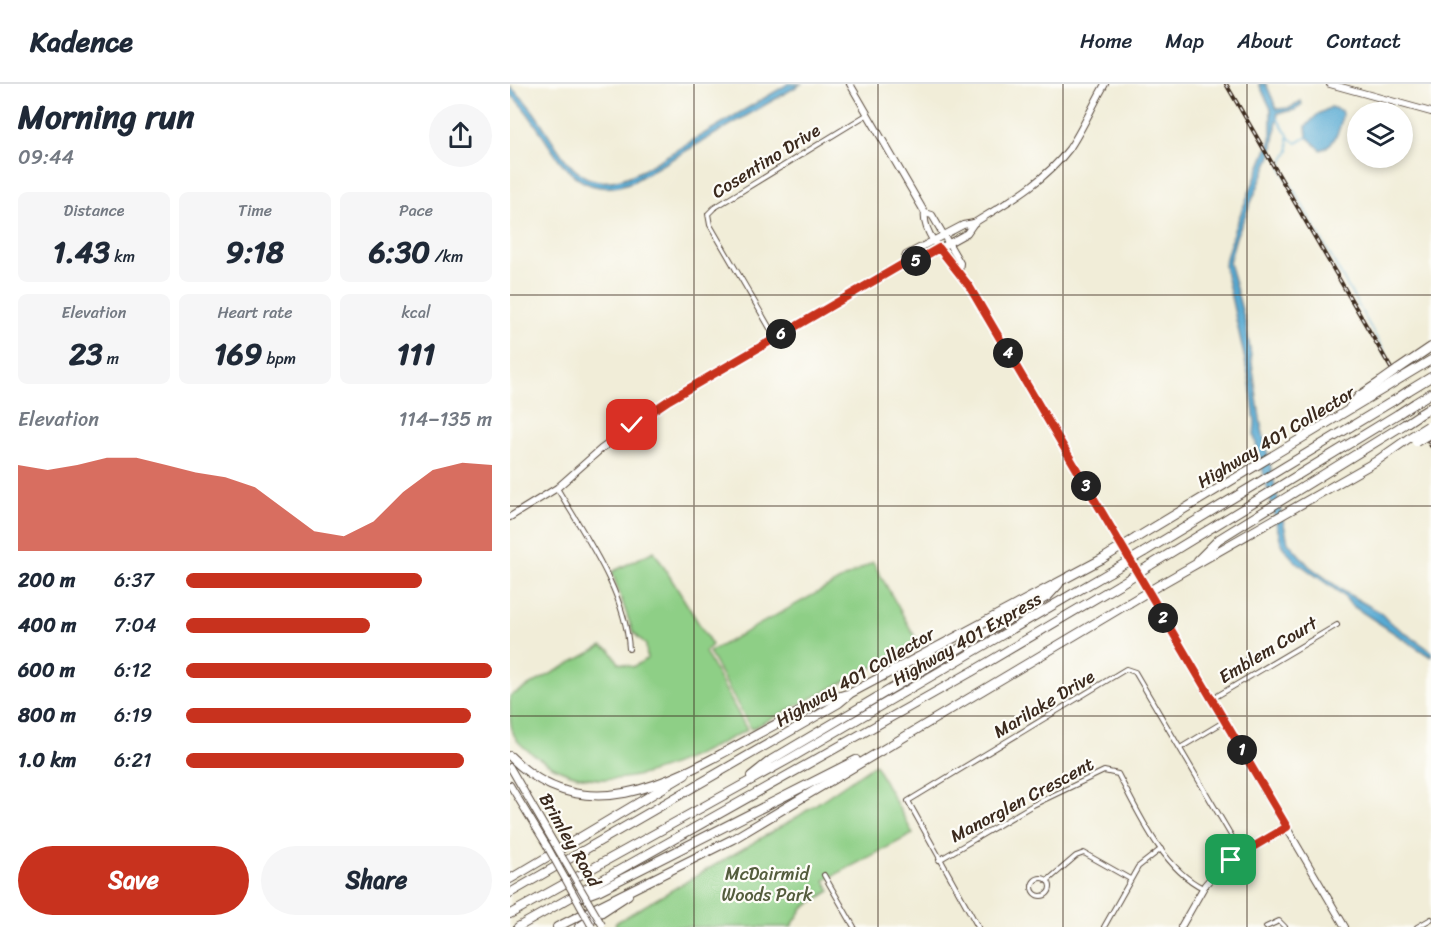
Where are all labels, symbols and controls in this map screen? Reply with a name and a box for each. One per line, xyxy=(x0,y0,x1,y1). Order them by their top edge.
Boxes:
text: Kadence xyxy=(30,17,133,66)
text: Home xyxy=(1080,22,1132,60)
text: Map xyxy=(1165,22,1204,60)
text: About xyxy=(1237,22,1294,60)
text: Contact xyxy=(1327,22,1401,60)
text: Morning run xyxy=(18,88,194,146)
map controls xyxy=(1347,102,1413,168)
button: layers xyxy=(1347,102,1413,168)
button: share xyxy=(429,104,492,167)
street label: Cosentino Drive xyxy=(705,115,827,207)
text: 09:44 xyxy=(18,140,74,175)
text: Distance xyxy=(64,196,124,225)
text: Time xyxy=(238,196,272,225)
text: Pace xyxy=(399,196,433,225)
text: 1.43 xyxy=(53,225,110,279)
text: 9:18 xyxy=(226,225,284,279)
text: 6:30 xyxy=(369,225,430,279)
text: km xyxy=(110,242,135,271)
text: /km xyxy=(430,242,463,271)
pin: 5 xyxy=(901,246,931,276)
text: 5 xyxy=(911,246,921,275)
text: Elevation xyxy=(62,298,126,327)
text: Heart rate xyxy=(217,298,293,327)
text: kcal xyxy=(401,298,431,327)
pin: 6 xyxy=(766,319,796,349)
text: 6 xyxy=(776,319,786,348)
text: 23 xyxy=(69,327,103,381)
text: 169 xyxy=(214,327,262,381)
text: 111 xyxy=(397,327,435,381)
pin: 4 xyxy=(993,338,1023,368)
text: 4 xyxy=(1003,338,1013,367)
text: m xyxy=(103,344,119,373)
text: bpm xyxy=(262,344,296,373)
street label: Highway 401 Collector xyxy=(1191,376,1363,497)
pin xyxy=(606,399,657,450)
text: Elevation xyxy=(18,402,99,437)
text: 114–135 m xyxy=(399,402,492,437)
icon: check xyxy=(615,408,648,441)
pin: 3 xyxy=(1071,471,1101,501)
text: 3 xyxy=(1082,471,1090,500)
text: 200 m xyxy=(18,563,75,598)
text: 6:37 xyxy=(114,563,154,598)
street label: Highway 401 Express xyxy=(886,583,1049,695)
pin: 2 xyxy=(1148,603,1178,633)
text: 2 xyxy=(1158,603,1168,632)
street label: Emblem Court xyxy=(1212,607,1324,692)
text: 400 m xyxy=(18,608,76,643)
text: 7:04 xyxy=(114,608,157,643)
street label: Highway 401 Collector xyxy=(769,617,942,736)
text: 600 m xyxy=(18,653,75,688)
text: 6:12 xyxy=(114,653,152,688)
street label: Marilake Drive xyxy=(987,661,1101,747)
text: 800 m xyxy=(18,698,76,733)
text: 6:19 xyxy=(114,698,152,733)
pin: 1 xyxy=(1227,735,1257,765)
text: 1 xyxy=(1239,735,1245,764)
text: 1.0 km xyxy=(18,743,76,778)
text: 6:21 xyxy=(114,743,152,778)
street label: Manorglen Crescent xyxy=(944,748,1100,852)
street label: Brimley Road xyxy=(530,787,611,894)
pin xyxy=(1205,834,1256,885)
icon: arrive xyxy=(1214,843,1247,876)
button: Save xyxy=(18,846,249,915)
button: Share xyxy=(261,846,492,915)
park label: McDairmid Woods Park xyxy=(721,858,813,911)

